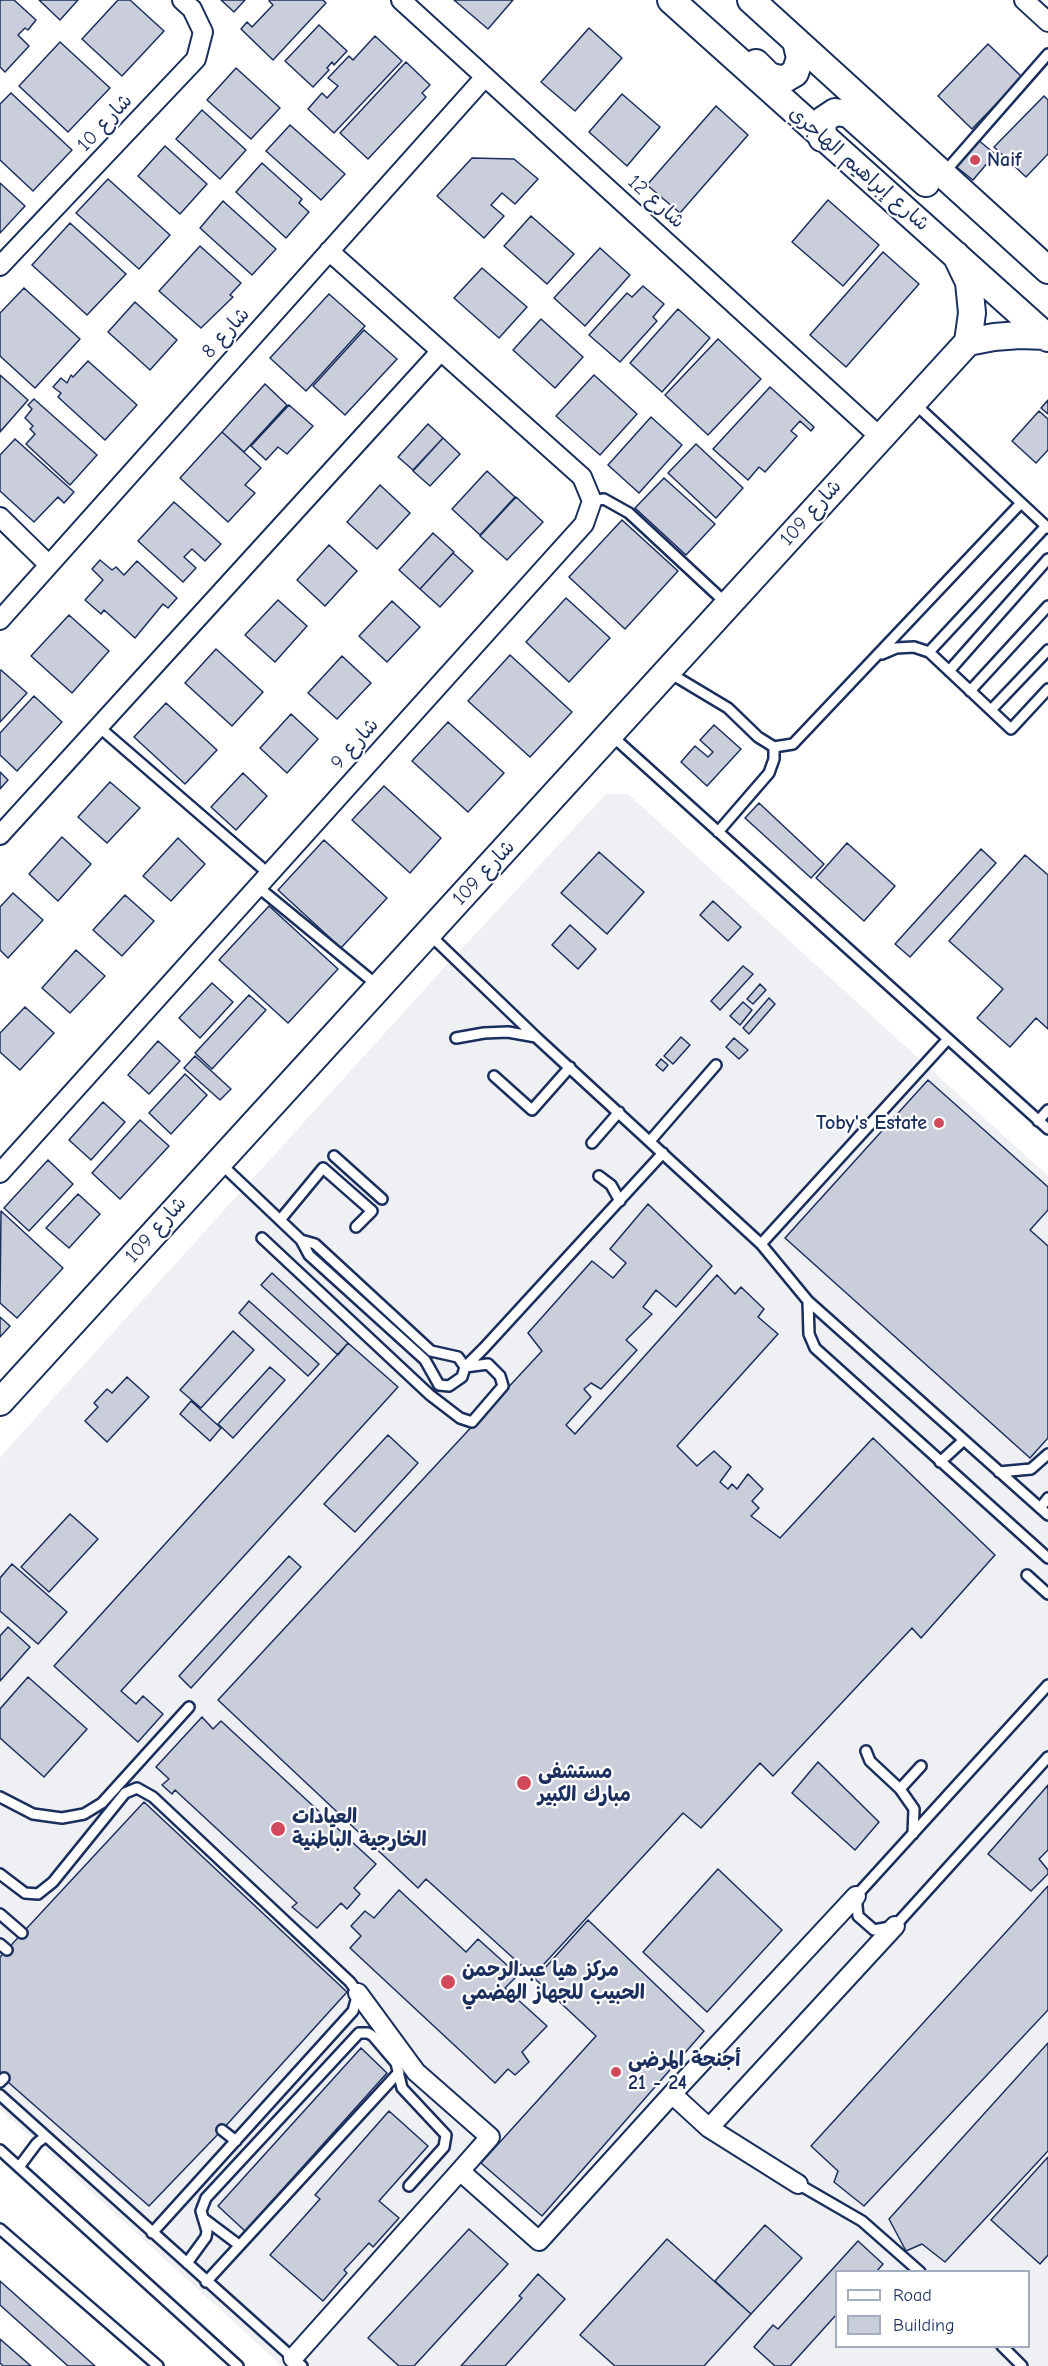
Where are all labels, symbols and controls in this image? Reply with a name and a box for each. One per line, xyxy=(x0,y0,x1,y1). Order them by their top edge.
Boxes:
street label: شارع 10 xyxy=(72,89,138,157)
street label: شارع إبراهيم الهاجري xyxy=(784,101,934,237)
place label: Naif xyxy=(987,148,1021,172)
marker: Naif xyxy=(968,153,982,167)
street label: شارع 12 xyxy=(623,170,689,234)
street label: شارع 8 xyxy=(197,303,255,363)
street label: شارع 109 xyxy=(775,475,847,551)
street label: شارع 9 xyxy=(326,713,384,775)
street label: شارع 109 xyxy=(448,835,520,911)
place label: Toby's Estate xyxy=(816,1111,927,1135)
marker: Toby's Estate xyxy=(932,1116,946,1130)
street label: شارع 109 xyxy=(120,1192,192,1268)
place label: مستشفى مبارك الكبير xyxy=(538,1760,631,1807)
marker: مستشفى مبارك الكبير xyxy=(515,1774,533,1792)
place label: العيادات الخارجية الباطنية xyxy=(292,1805,427,1852)
marker: العيادات الخارجية الباطنية xyxy=(269,1820,287,1838)
place label: مركز هيا عبدالرحمن الحبيب للجهاز الهضمي xyxy=(462,1958,645,2005)
marker: مركز هيا عبدالرحمن الحبيب للجهاز الهضمي xyxy=(439,1973,457,1991)
place label: أجنحة المرضى 21 - 24 xyxy=(628,2048,740,2095)
marker: أجنحة المرضى 21 - 24 xyxy=(609,2065,623,2079)
legend xyxy=(835,2270,1030,2348)
text: Road xyxy=(893,2285,932,2306)
text: Building xyxy=(893,2315,955,2336)

